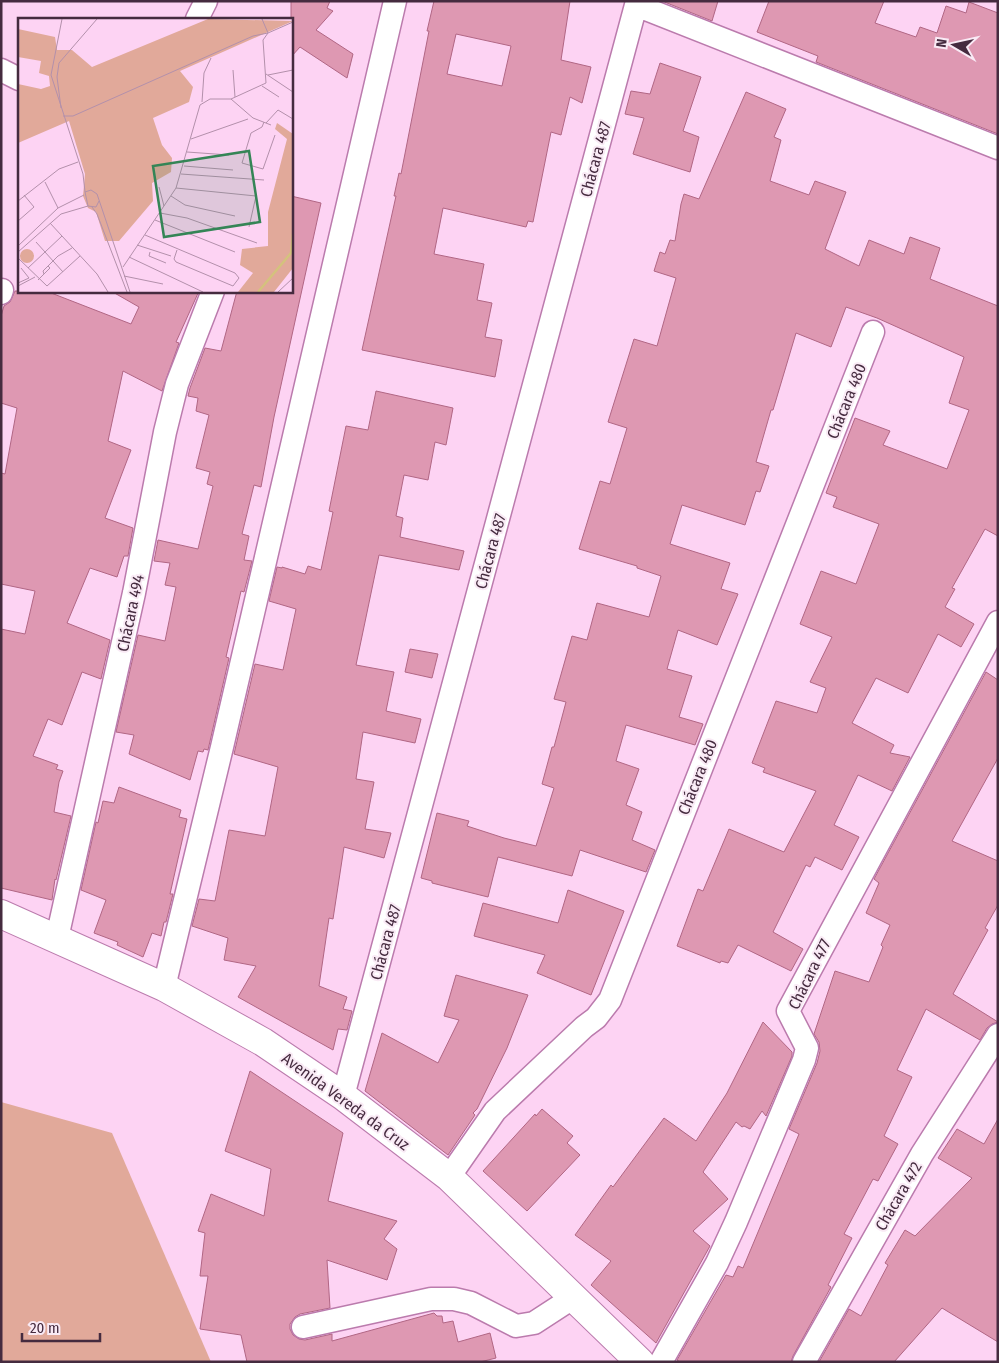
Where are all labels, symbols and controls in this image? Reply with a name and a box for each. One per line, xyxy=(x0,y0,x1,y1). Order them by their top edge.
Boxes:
inset map xyxy=(18,18,292,292)
north arrow xyxy=(929,20,979,70)
text: N xyxy=(933,38,951,49)
street label: Chácara 487 xyxy=(576,119,615,199)
street label: Chácara 480 xyxy=(823,361,870,442)
street label: Chácara 487 xyxy=(471,511,510,591)
street label: Chácara 494 xyxy=(113,573,148,653)
street label: Chácara 480 xyxy=(674,737,721,818)
street label: Chácara 487 xyxy=(366,902,405,982)
street label: Chácara 477 xyxy=(784,935,835,1012)
street label: Avenida Vereda da Cruz xyxy=(278,1049,413,1154)
street label: Chácara 472 xyxy=(871,1158,926,1234)
scale bar xyxy=(22,1310,100,1342)
text: 20 m xyxy=(30,1319,60,1337)

